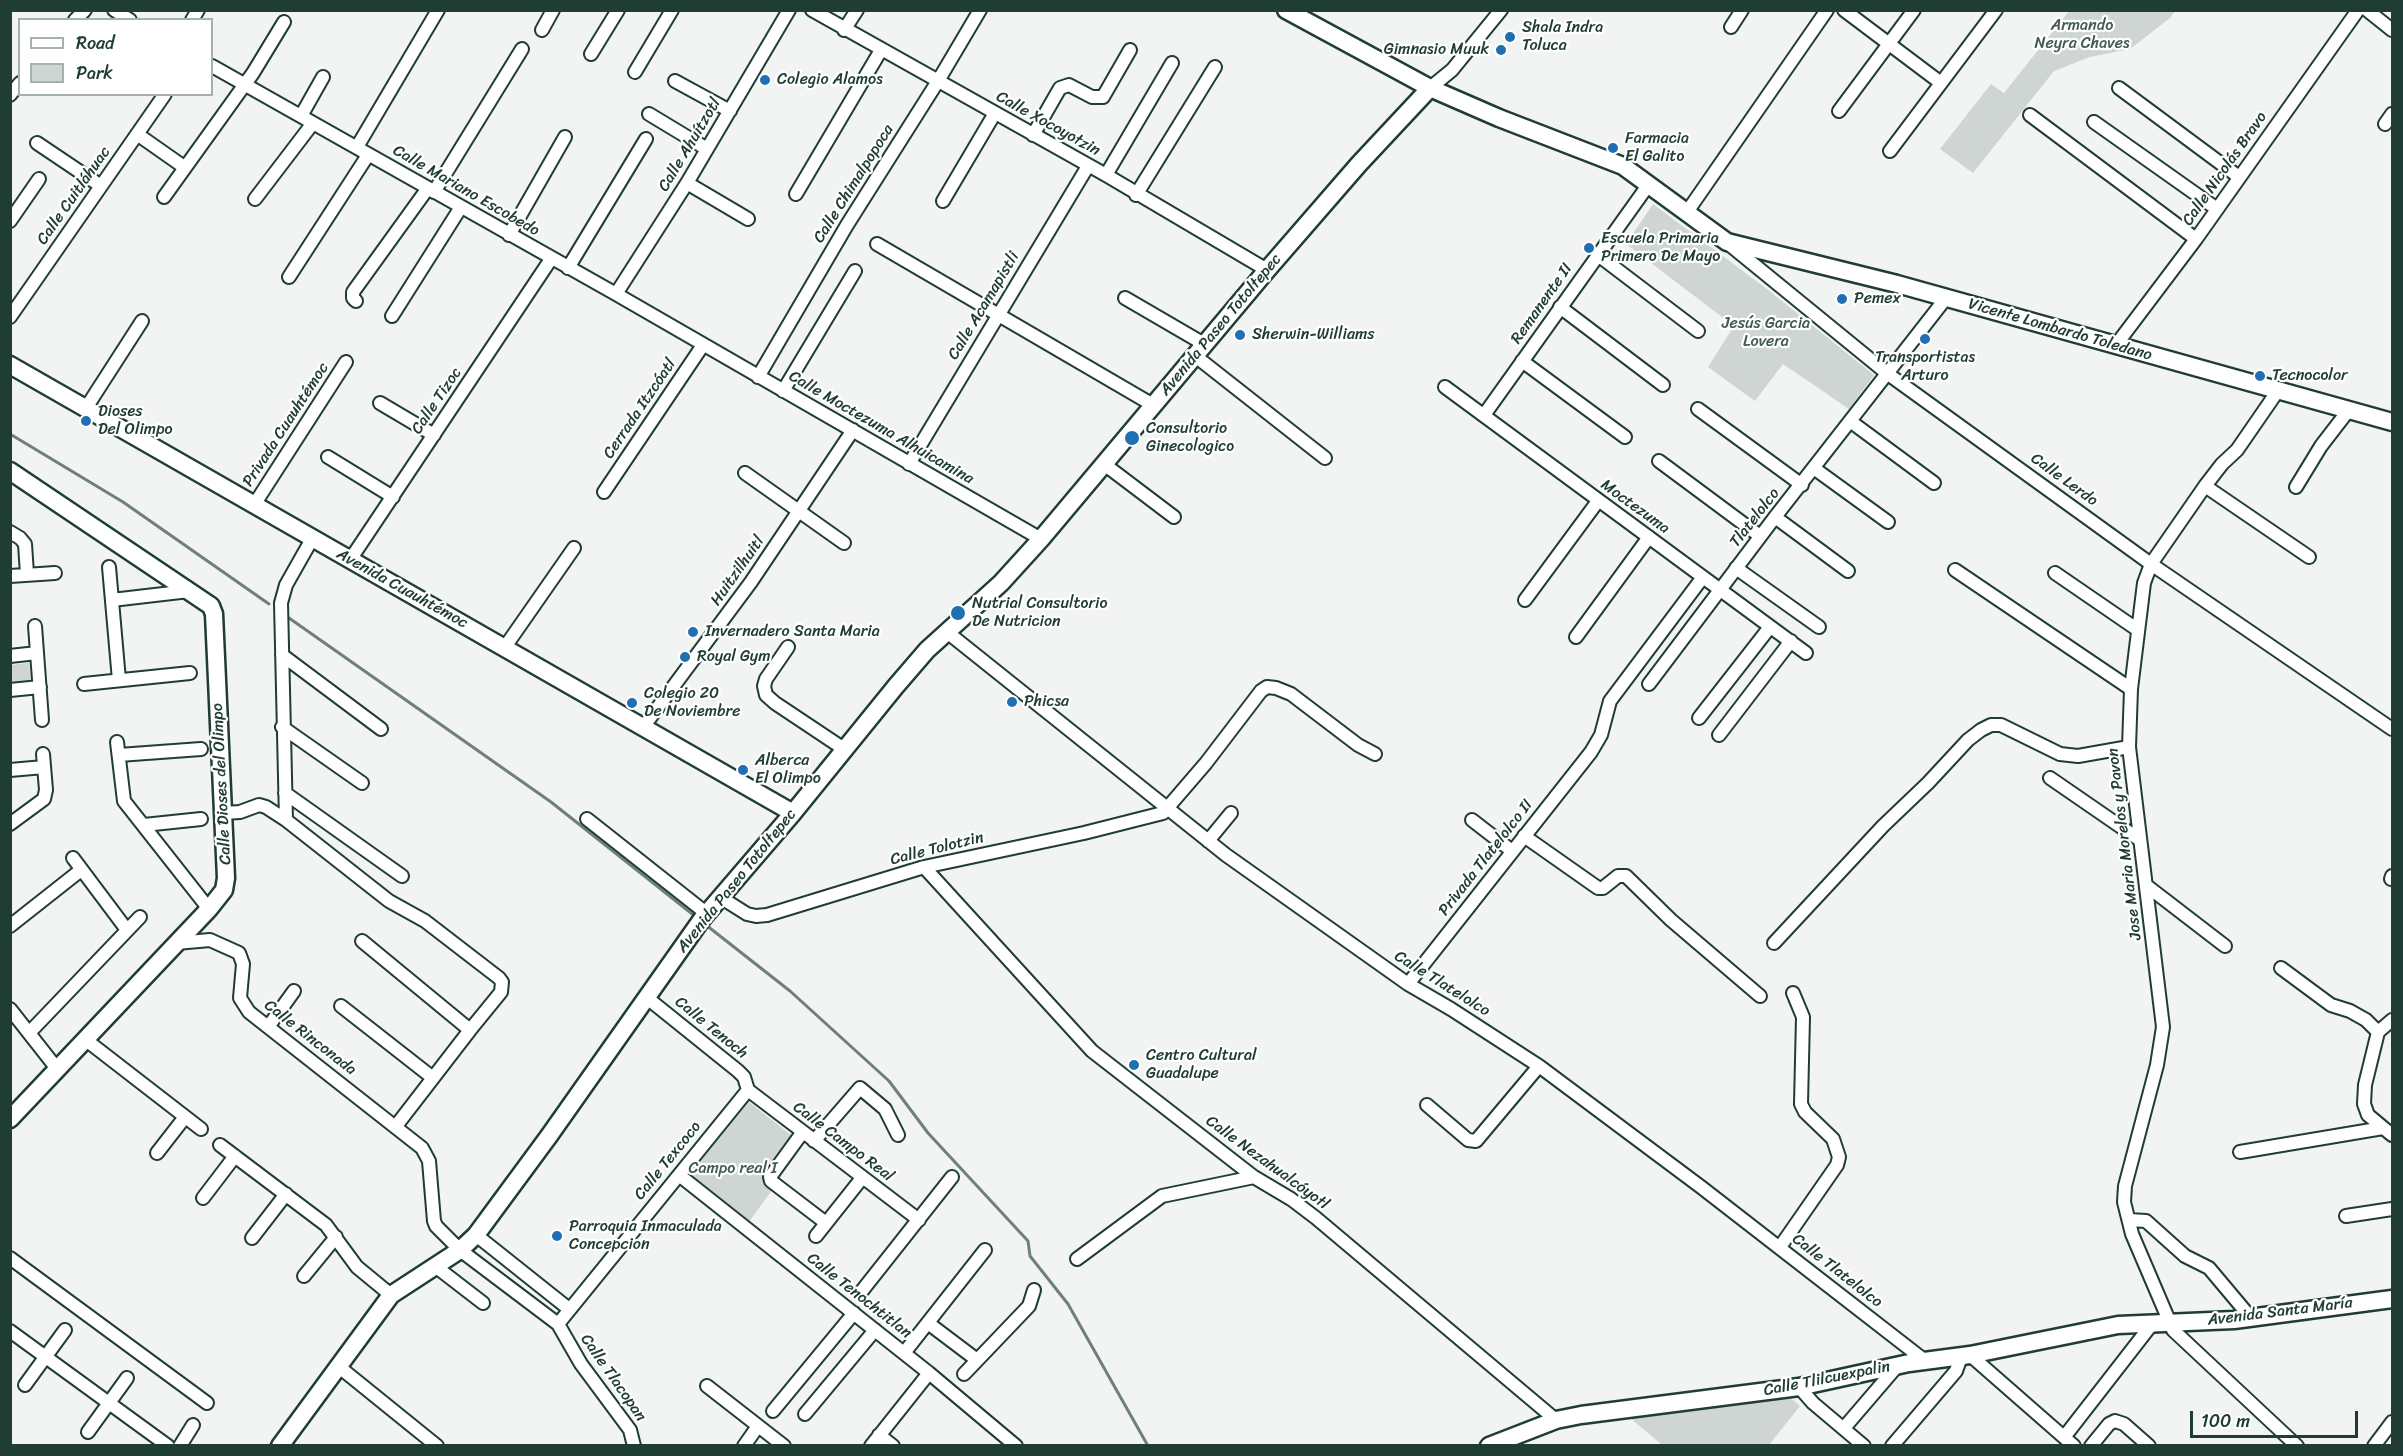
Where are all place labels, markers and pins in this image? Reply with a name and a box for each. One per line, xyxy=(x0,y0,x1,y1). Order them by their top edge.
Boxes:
place label: Shala Indra Toluca xyxy=(1522,18,1603,56)
marker: Shala Indra Toluca xyxy=(1503,30,1517,44)
place label: Gimnasio Muuk xyxy=(1384,40,1489,60)
marker: Gimnasio Muuk xyxy=(1494,43,1508,57)
place label: Colegio Alamos xyxy=(777,70,883,90)
marker: Colegio Alamos xyxy=(758,73,772,87)
place label: Farmacia El Galito xyxy=(1625,129,1689,167)
marker: Farmacia El Galito xyxy=(1606,141,1620,155)
place label: Escuela Primaria Primero De Mayo xyxy=(1601,229,1720,267)
marker: Escuela Primaria Primero De Mayo xyxy=(1582,241,1596,255)
place label: Pemex xyxy=(1854,289,1901,309)
marker: Pemex xyxy=(1835,292,1849,306)
place label: Sherwin-Williams xyxy=(1252,325,1375,345)
marker: Sherwin-Williams xyxy=(1233,328,1247,342)
marker: Transportistas Arturo xyxy=(1918,332,1932,346)
place label: Transportistas Arturo xyxy=(1875,348,1975,386)
place label: Tecnocolor xyxy=(2272,366,2348,386)
marker: Tecnocolor xyxy=(2253,369,2267,383)
place label: Dioses Del Olimpo xyxy=(98,402,173,440)
marker: Dioses Del Olimpo xyxy=(79,414,93,428)
place label: Consultorio Ginecologico xyxy=(1146,419,1234,457)
marker: Consultorio Ginecologico xyxy=(1123,429,1141,447)
place label: Nutrial Consultorio De Nutricion xyxy=(972,594,1108,632)
marker: Nutrial Consultorio De Nutricion xyxy=(949,604,967,622)
place label: Invernadero Santa Maria xyxy=(705,622,880,642)
marker: Invernadero Santa Maria xyxy=(686,625,700,639)
place label: Royal Gym xyxy=(697,647,770,667)
marker: Royal Gym xyxy=(678,650,692,664)
place label: Colegio 20 De Noviembre xyxy=(644,684,740,722)
place label: Phicsa xyxy=(1024,692,1069,712)
marker: Phicsa xyxy=(1005,695,1019,709)
marker: Colegio 20 De Noviembre xyxy=(625,696,639,710)
place label: Alberca El Olimpo xyxy=(755,751,821,789)
marker: Alberca El Olimpo xyxy=(736,763,750,777)
place label: Centro Cultural Guadalupe xyxy=(1146,1046,1257,1084)
marker: Centro Cultural Guadalupe xyxy=(1127,1058,1141,1072)
place label: Parroquia Inmaculada Concepcion xyxy=(569,1217,722,1255)
marker: Parroquia Inmaculada Concepcion xyxy=(550,1229,564,1243)

